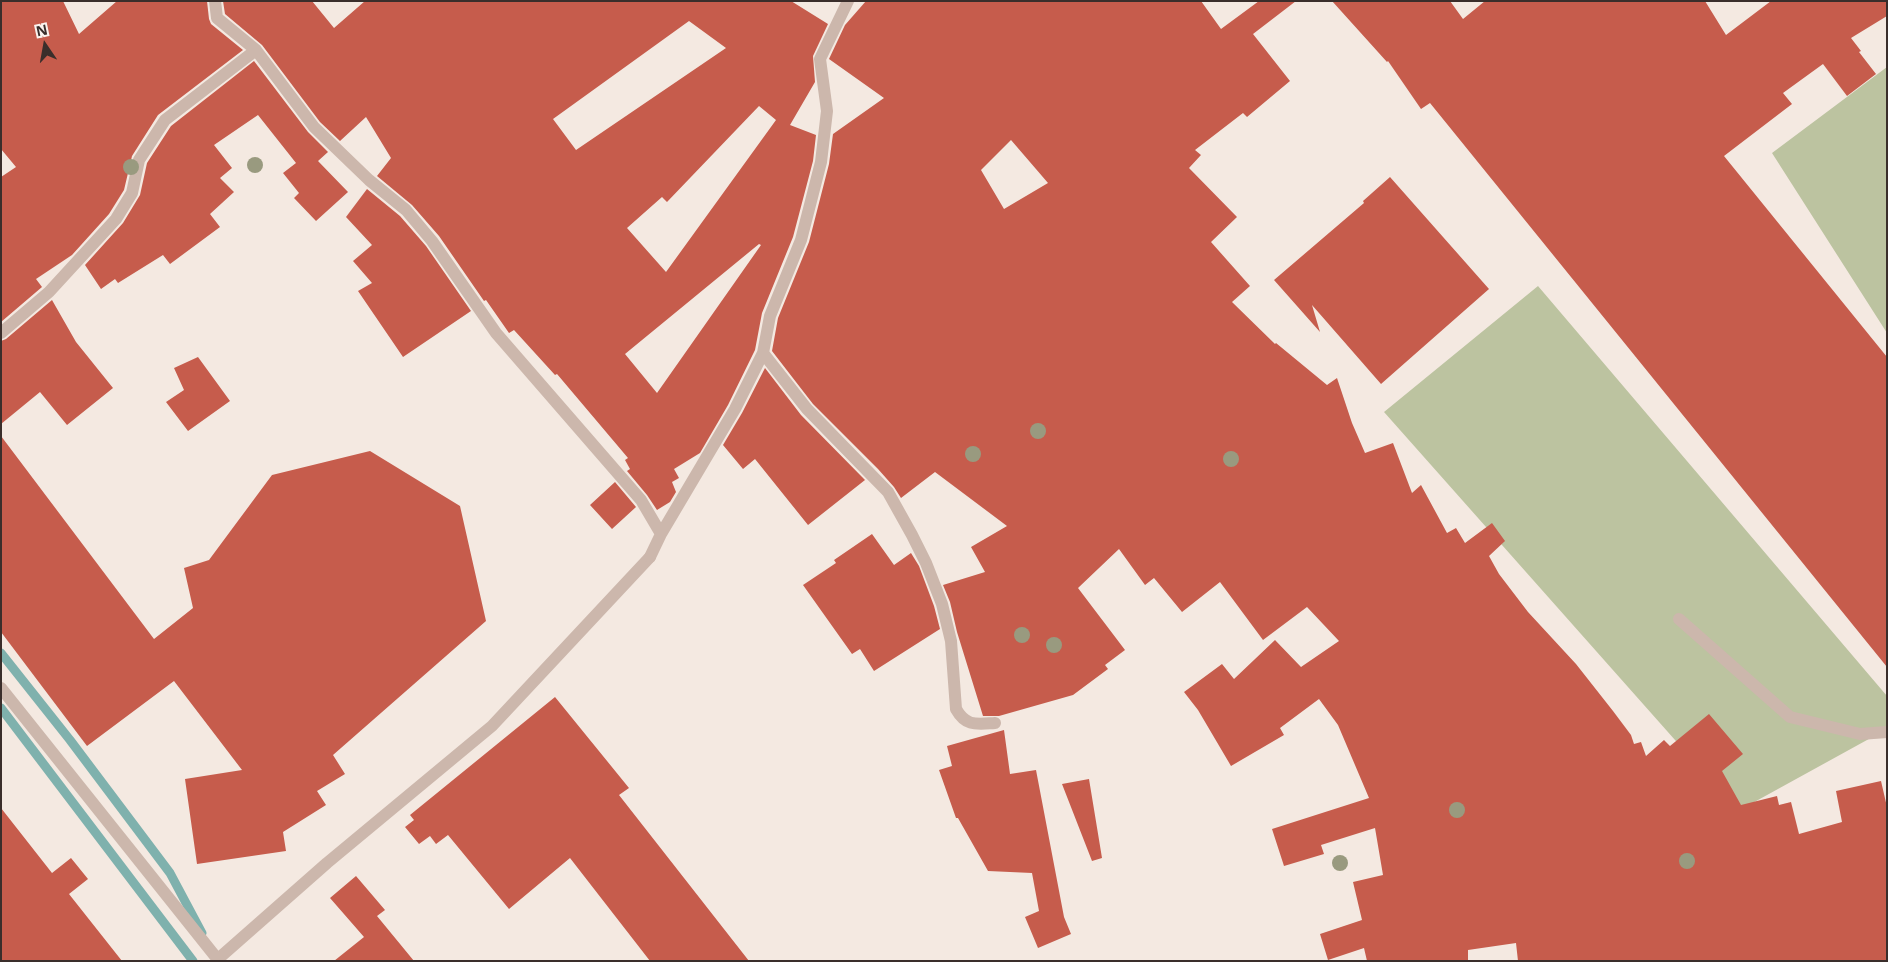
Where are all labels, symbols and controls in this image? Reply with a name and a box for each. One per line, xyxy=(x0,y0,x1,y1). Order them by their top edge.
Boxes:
text: N xyxy=(34,19,49,40)
north arrow xyxy=(20,20,70,70)

